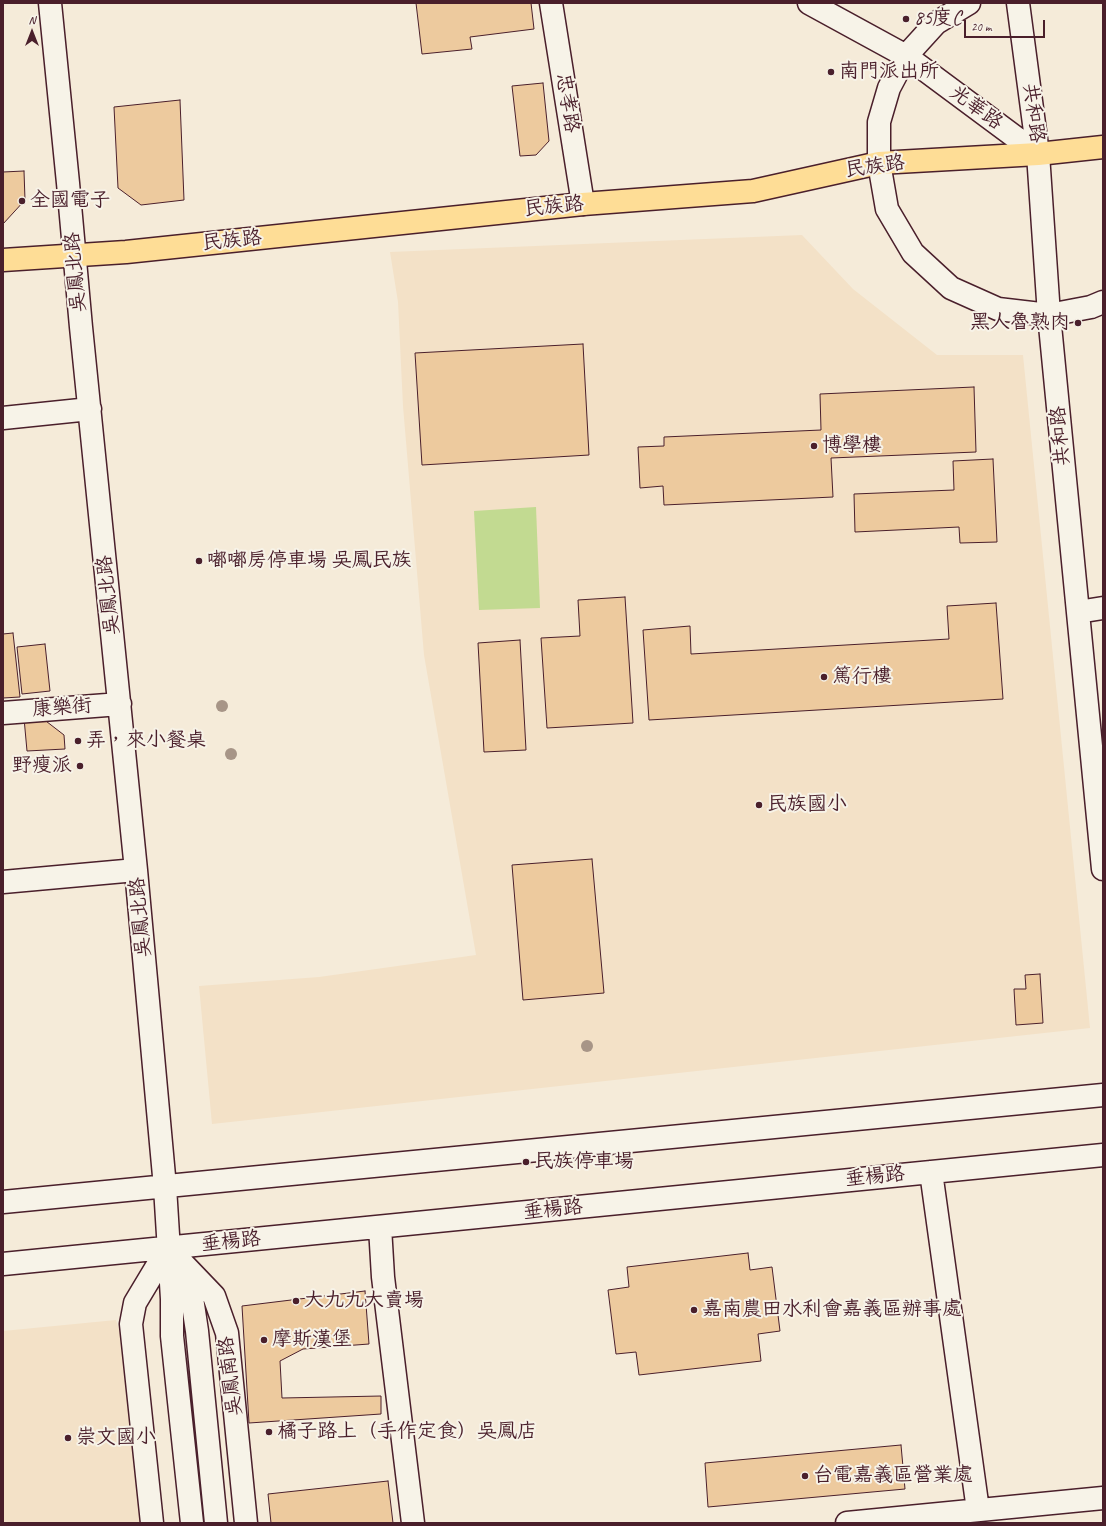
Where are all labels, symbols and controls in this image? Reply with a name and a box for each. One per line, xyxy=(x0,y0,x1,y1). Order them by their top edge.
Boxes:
place label: 85度C xyxy=(914,7,961,31)
north arrow xyxy=(12,12,52,52)
scale bar xyxy=(966,12,1047,38)
text: N xyxy=(29,13,35,27)
marker: 85度C xyxy=(901,14,911,24)
text: 20 m xyxy=(971,19,991,35)
place label: 南門派出所 xyxy=(839,60,939,84)
marker: 南門派出所 xyxy=(826,67,836,77)
street label: 忠孝路 xyxy=(550,71,584,135)
street label: 光華路 xyxy=(945,81,1007,135)
street label: 共和路 xyxy=(1017,82,1049,144)
street label: 民族路 xyxy=(844,151,906,183)
place label: 全國電子 xyxy=(30,189,110,213)
street label: 民族路 xyxy=(523,192,585,222)
marker: 全國電子 xyxy=(17,196,27,206)
street label: 民族路 xyxy=(201,226,263,256)
street label: 吳鳳北路 xyxy=(61,231,91,313)
place label: 黑人魯熟肉 xyxy=(970,311,1070,335)
marker: 黑人魯熟肉 xyxy=(1073,318,1083,328)
street label: 共和路 xyxy=(1046,405,1076,467)
place label: 博學樓 xyxy=(822,434,882,458)
marker: 博學樓 xyxy=(809,441,819,451)
place label: 嘟嘟房停車場 吳鳳民族 xyxy=(207,549,412,573)
street label: 吳鳳北路 xyxy=(93,554,125,636)
marker: 嘟嘟房停車場 吳鳳民族 xyxy=(194,556,204,566)
place label: 篤行樓 xyxy=(832,665,892,689)
marker: 篤行樓 xyxy=(819,672,829,682)
street label: 康樂街 xyxy=(31,694,93,722)
place label: 弄，來小餐桌 xyxy=(86,729,206,753)
marker: 弄，來小餐桌 xyxy=(73,736,83,746)
place label: 野瘦派 xyxy=(12,754,72,778)
marker: 野瘦派 xyxy=(75,761,85,771)
place label: 民族國小 xyxy=(767,793,847,817)
marker: 民族國小 xyxy=(754,800,764,810)
street label: 吳鳳北路 xyxy=(126,876,156,958)
place label: 民族停車場 xyxy=(534,1150,634,1174)
marker: 民族停車場 xyxy=(521,1157,531,1167)
street label: 垂楊路 xyxy=(844,1162,906,1192)
street label: 垂楊路 xyxy=(522,1195,584,1225)
street label: 垂楊路 xyxy=(200,1227,262,1257)
place label: 大九九大賣場 xyxy=(304,1289,424,1313)
marker: 大九九大賣場 xyxy=(291,1296,301,1306)
place label: 嘉南農田水利會嘉義區辦事處 xyxy=(702,1298,962,1322)
marker: 嘉南農田水利會嘉義區辦事處 xyxy=(689,1305,699,1315)
place label: 摩斯漢堡 xyxy=(272,1328,352,1352)
street label: 吳鳳南路 xyxy=(214,1335,248,1417)
marker: 摩斯漢堡 xyxy=(259,1335,269,1345)
place label: 橘子路上（手作定食）吳鳳店 xyxy=(277,1420,537,1444)
place label: 崇文國小 xyxy=(76,1426,156,1450)
marker: 橘子路上（手作定食）吳鳳店 xyxy=(264,1427,274,1437)
marker: 崇文國小 xyxy=(63,1433,73,1443)
place label: 台電嘉義區營業處 xyxy=(813,1464,973,1488)
marker: 台電嘉義區營業處 xyxy=(800,1471,810,1481)

